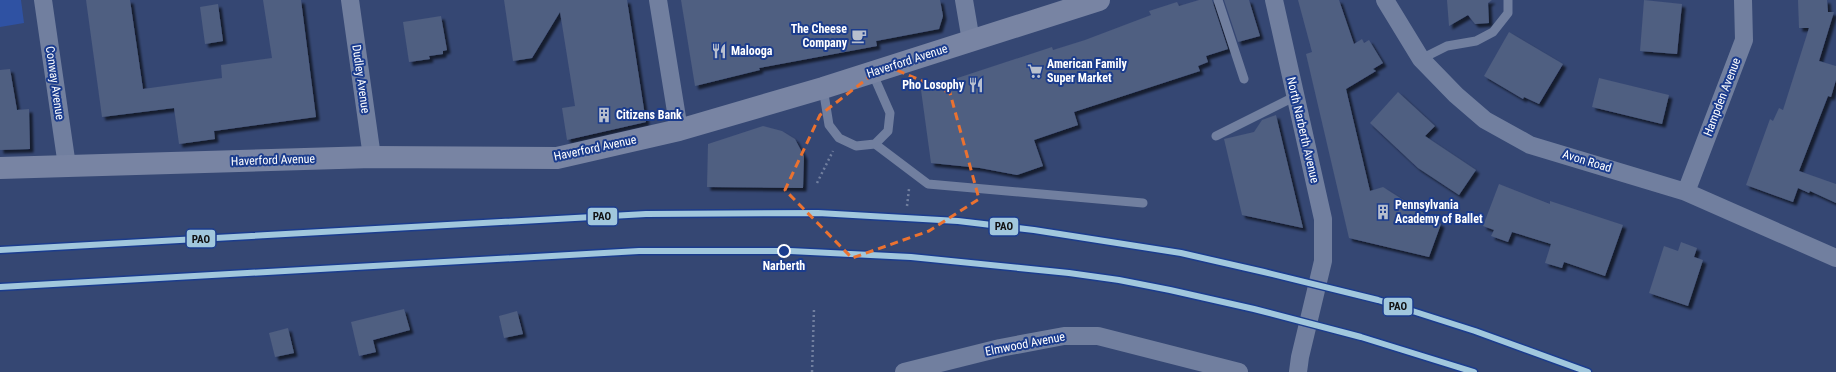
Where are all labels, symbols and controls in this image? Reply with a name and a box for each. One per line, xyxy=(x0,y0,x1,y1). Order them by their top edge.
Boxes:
place label: The Cheese Company xyxy=(791,22,848,50)
cafe icon: The Cheese Company xyxy=(850,27,868,45)
street label: Haverford Avenue xyxy=(865,41,950,81)
restaurant icon: Malooga xyxy=(710,42,728,60)
street label: Dudley Avenue xyxy=(349,44,373,115)
place label: Malooga xyxy=(731,44,773,58)
street label: Conway Avenue xyxy=(43,45,67,121)
street label: Hampden Avenue xyxy=(1701,55,1744,138)
place label: American Family Super Market xyxy=(1047,57,1127,85)
supermarket icon: American Family Super Market xyxy=(1026,62,1044,80)
restaurant icon: Pho Losophy xyxy=(967,76,985,94)
street label: North Narberth Avenue xyxy=(1284,76,1322,185)
place label: Pho Losophy xyxy=(902,78,965,92)
building icon: Citizens Bank xyxy=(595,106,613,124)
place label: Citizens Bank xyxy=(616,108,682,122)
street label: Haverford Avenue xyxy=(552,132,638,164)
street label: Avon Road xyxy=(1561,147,1613,175)
street label: Haverford Avenue xyxy=(231,152,316,168)
place label: Pennsylvania Academy of Ballet xyxy=(1395,198,1483,226)
building icon: Pennsylvania Academy of Ballet xyxy=(1374,203,1392,221)
line badge: PAO xyxy=(587,207,618,226)
text: PAO xyxy=(593,210,612,223)
line badge: PAO xyxy=(989,217,1019,236)
text: PAO xyxy=(995,220,1014,233)
line badge: PAO xyxy=(186,229,216,248)
text: PAO xyxy=(192,233,211,246)
marker: Narberth xyxy=(777,244,791,258)
place label: Narberth xyxy=(763,259,805,273)
line badge: PAO xyxy=(1383,297,1413,316)
text: PAO xyxy=(1389,300,1408,313)
street label: Elmwood Avenue xyxy=(984,329,1066,359)

